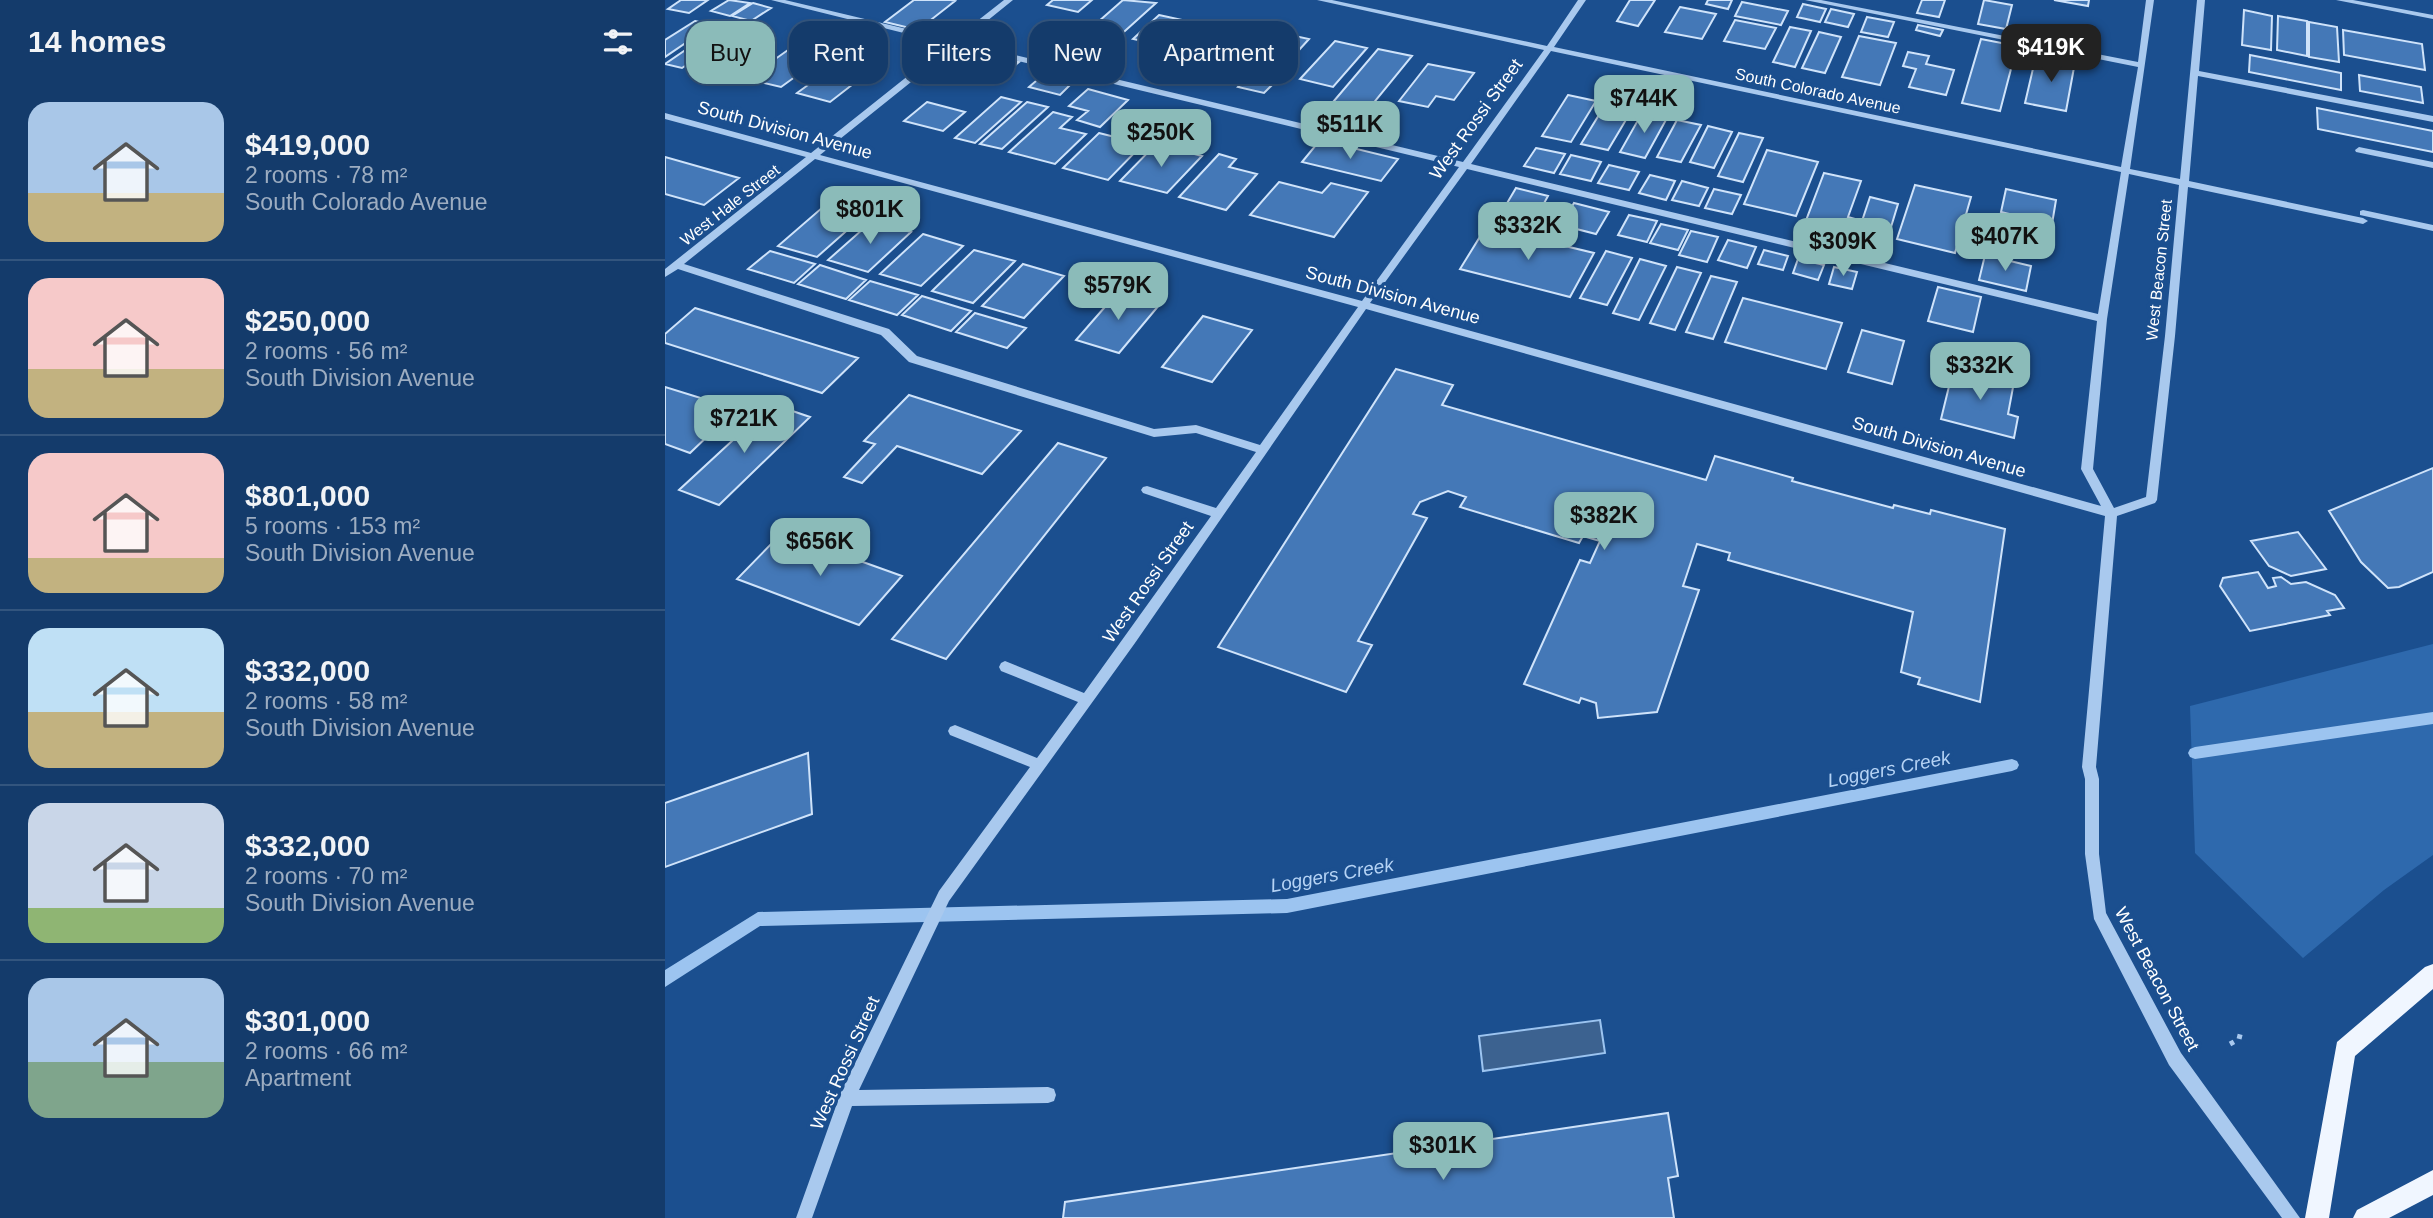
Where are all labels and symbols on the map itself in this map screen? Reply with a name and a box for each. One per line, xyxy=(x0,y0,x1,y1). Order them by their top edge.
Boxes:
pin: $419K xyxy=(2002,24,2100,84)
street label: West Rossi Street xyxy=(1426,55,1526,183)
street label: South Colorado Avenue xyxy=(1734,65,1902,117)
pin: $744K xyxy=(1595,76,1693,135)
street label: South Division Avenue xyxy=(696,97,874,163)
pin: $511K xyxy=(1301,102,1399,161)
pin: $250K xyxy=(1112,110,1210,169)
street label: West Hale Street xyxy=(677,161,783,249)
pin: $801K xyxy=(821,187,919,246)
street label: West Beacon Street xyxy=(2143,198,2175,341)
pin: $332K xyxy=(1479,202,1577,262)
pin: $407K xyxy=(1956,214,2054,273)
pin: $309K xyxy=(1794,218,1892,278)
pin: $579K xyxy=(1069,262,1167,322)
street label: South Division Avenue xyxy=(1304,262,1482,328)
pin: $332K xyxy=(1931,342,2029,402)
pin: $721K xyxy=(695,396,793,455)
street label: South Division Avenue xyxy=(1850,413,2028,481)
pin: $382K xyxy=(1555,492,1653,552)
street label: West Rossi Street xyxy=(1099,517,1197,647)
pin: $656K xyxy=(771,518,869,578)
water label: Loggers Creek xyxy=(1826,747,1954,791)
water label: Loggers Creek xyxy=(1269,854,1397,896)
street label: West Beacon Street xyxy=(2111,904,2203,1054)
street label: West Rossi Street xyxy=(807,993,883,1133)
pin: $301K xyxy=(1394,1122,1492,1182)

